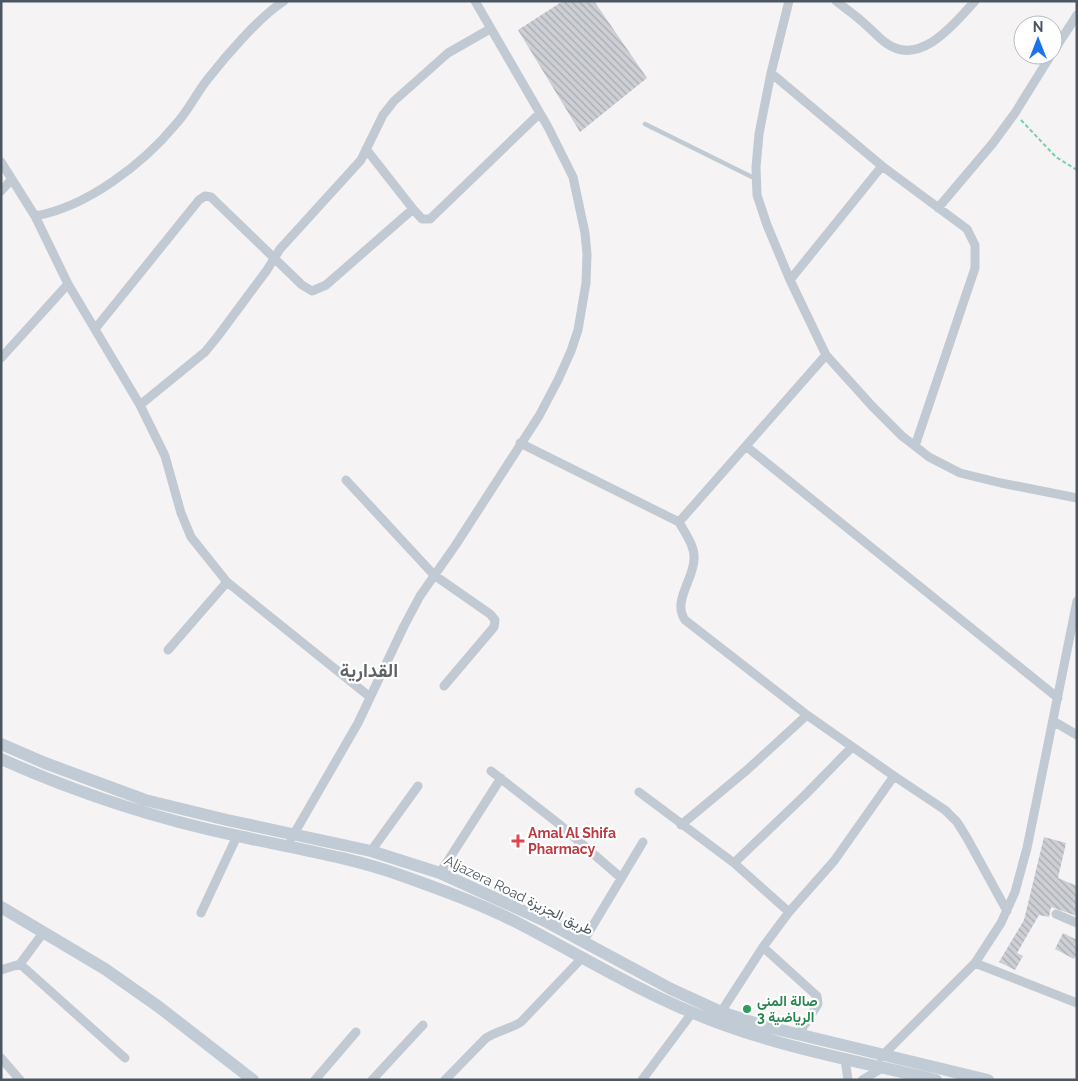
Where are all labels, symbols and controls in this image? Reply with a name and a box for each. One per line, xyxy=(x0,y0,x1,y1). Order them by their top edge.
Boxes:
north arrow xyxy=(1013,15,1063,65)
text: N xyxy=(1033,19,1043,35)
district label: القدارية xyxy=(340,659,398,683)
place label: Amal Al Shifa Pharmacy xyxy=(528,825,616,857)
marker: Amal Al Shifa Pharmacy xyxy=(512,835,524,847)
street label: Aljazera Road طريق الجزيزة xyxy=(442,852,596,939)
place label: صالة المنى الرياضية 3 xyxy=(757,993,818,1026)
marker: صالة المنى الرياضية 3 xyxy=(741,1003,753,1015)

